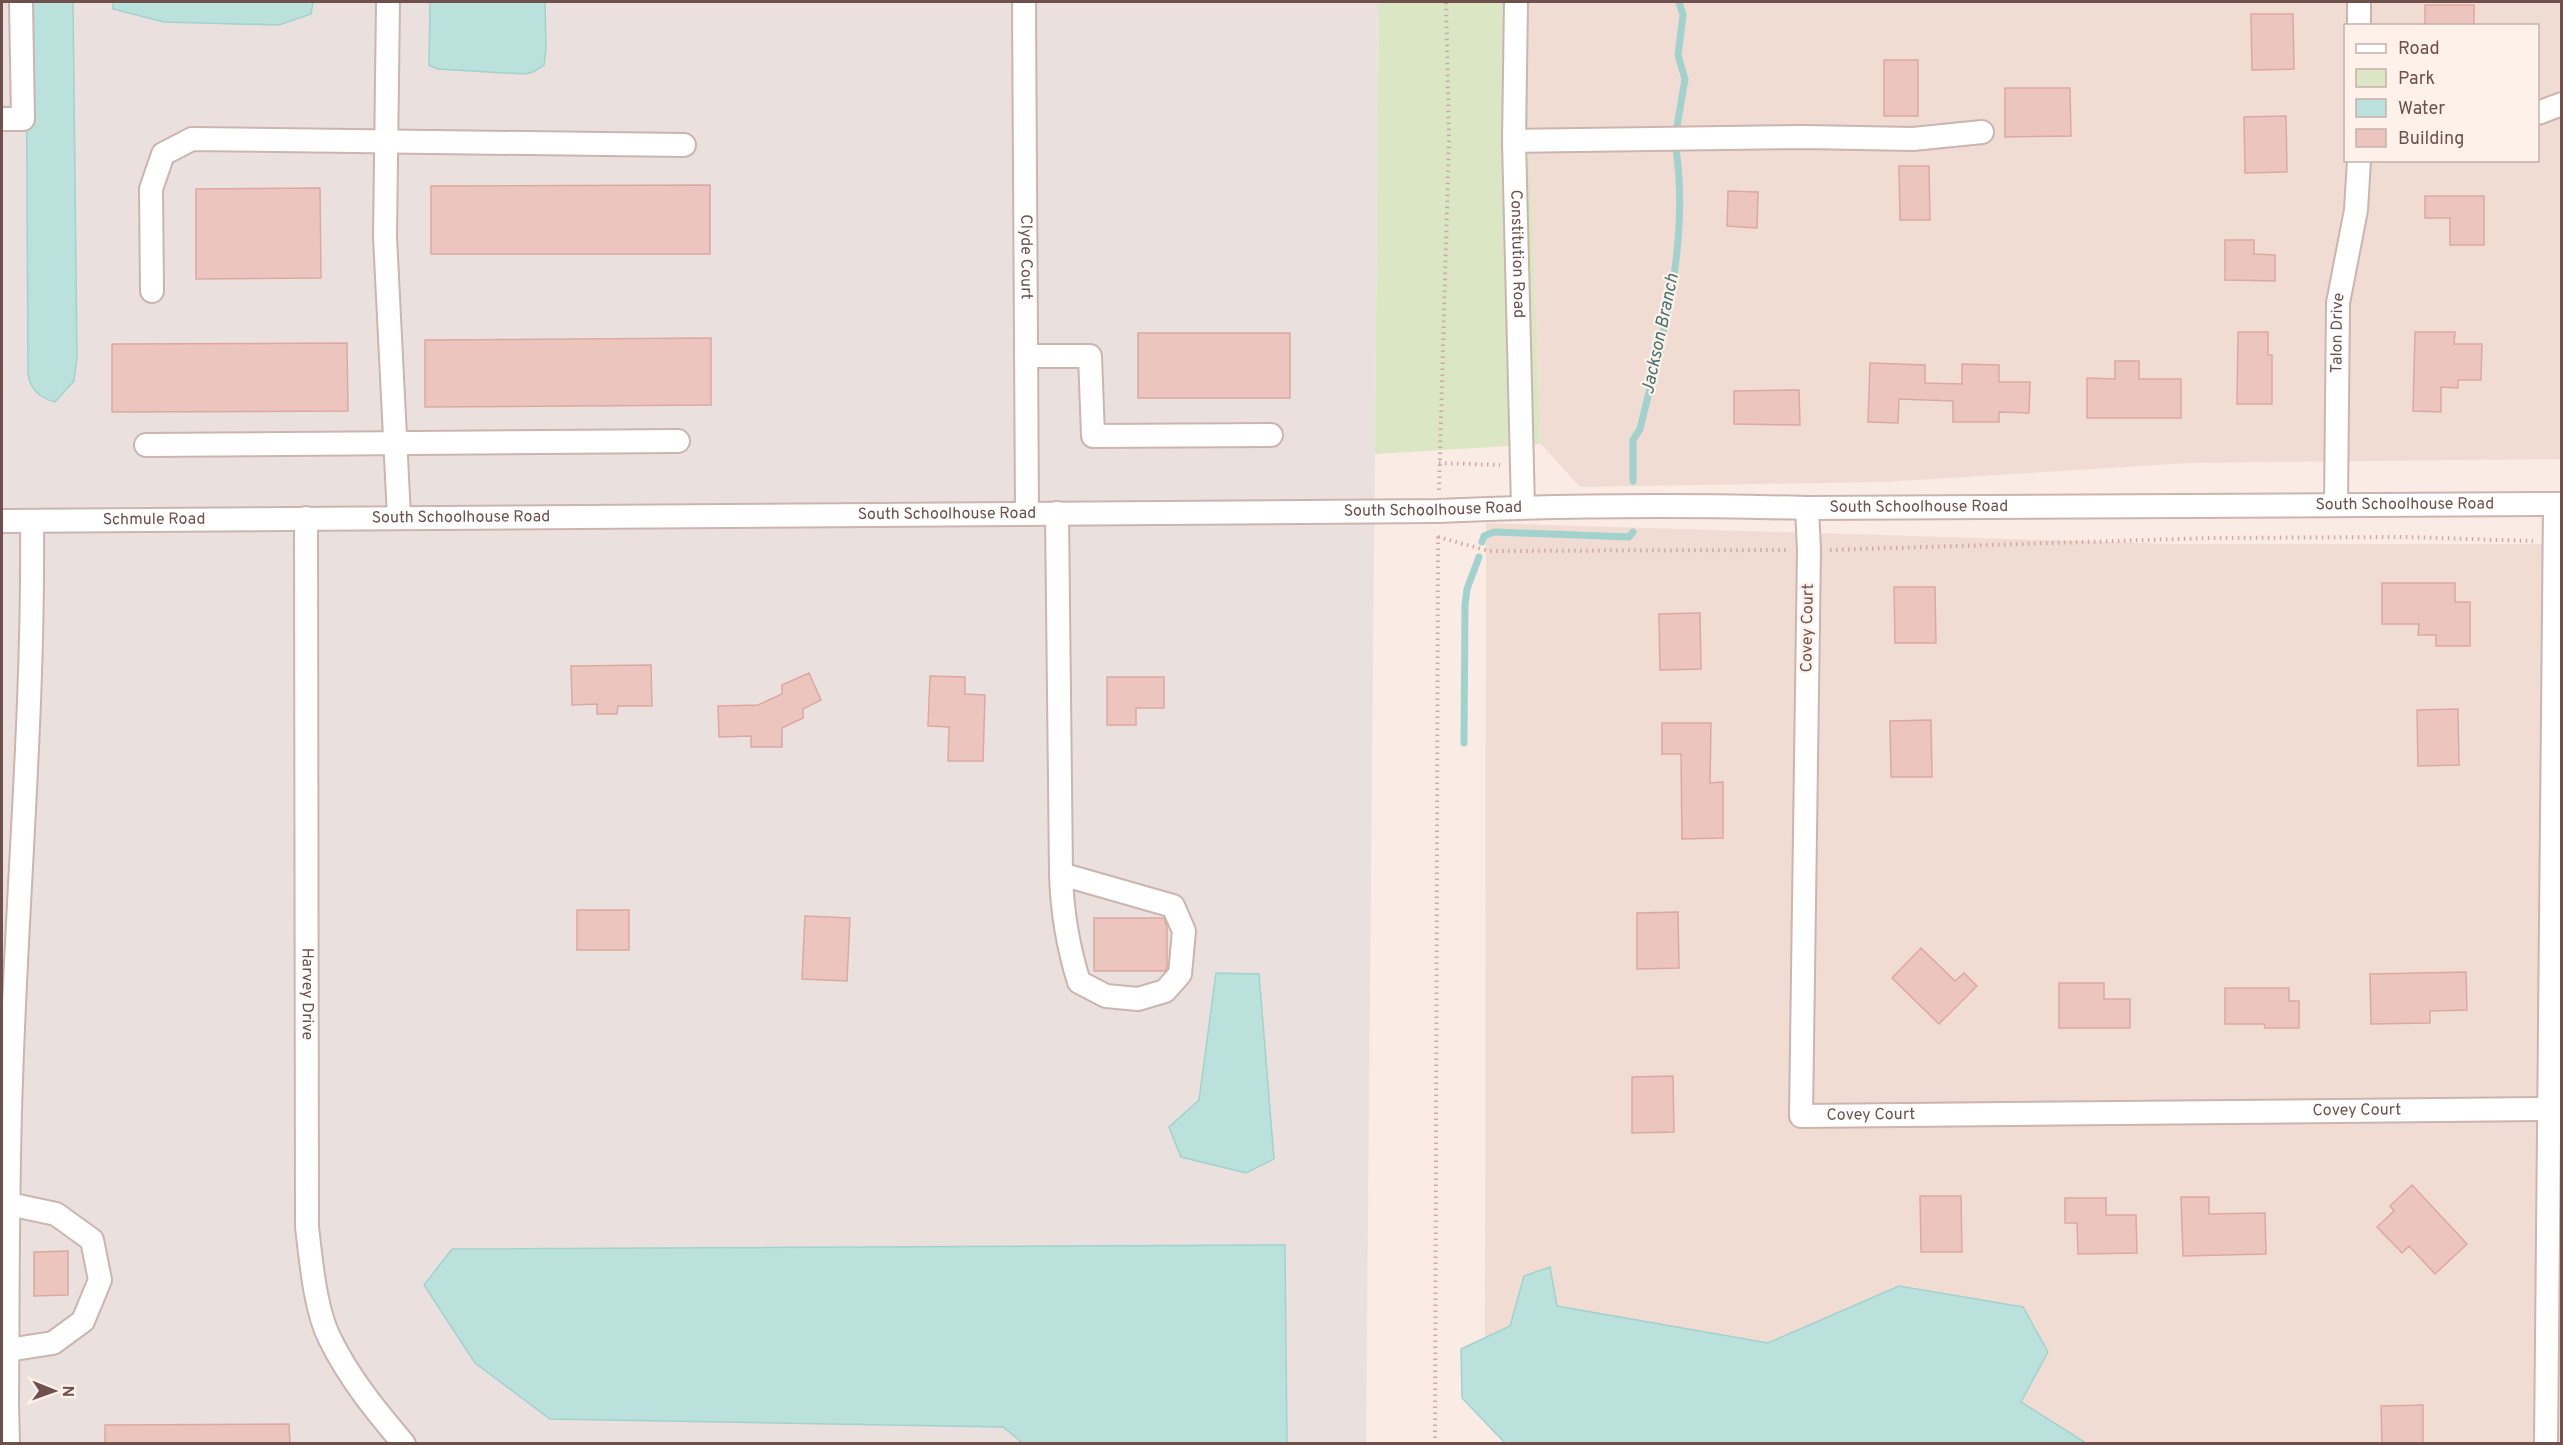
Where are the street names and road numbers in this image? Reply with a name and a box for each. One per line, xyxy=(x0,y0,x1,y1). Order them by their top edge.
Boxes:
street label: Constitution Road xyxy=(1505,189,1528,319)
street label: Clyde Court xyxy=(1015,214,1036,300)
street label: Talon Drive xyxy=(2327,291,2350,373)
street label: South Schoolhouse Road xyxy=(2315,494,2494,515)
street label: South Schoolhouse Road xyxy=(1830,497,2008,518)
street label: South Schoolhouse Road xyxy=(1344,498,1523,522)
street label: South Schoolhouse Road xyxy=(858,504,1036,525)
street label: South Schoolhouse Road xyxy=(372,507,550,528)
street label: Schmule Road xyxy=(103,510,205,530)
street label: Covey Court xyxy=(1797,583,1819,673)
street label: Harvey Drive xyxy=(297,948,317,1040)
street label: Covey Court xyxy=(2312,1100,2401,1121)
street label: Covey Court xyxy=(1826,1105,1915,1126)

